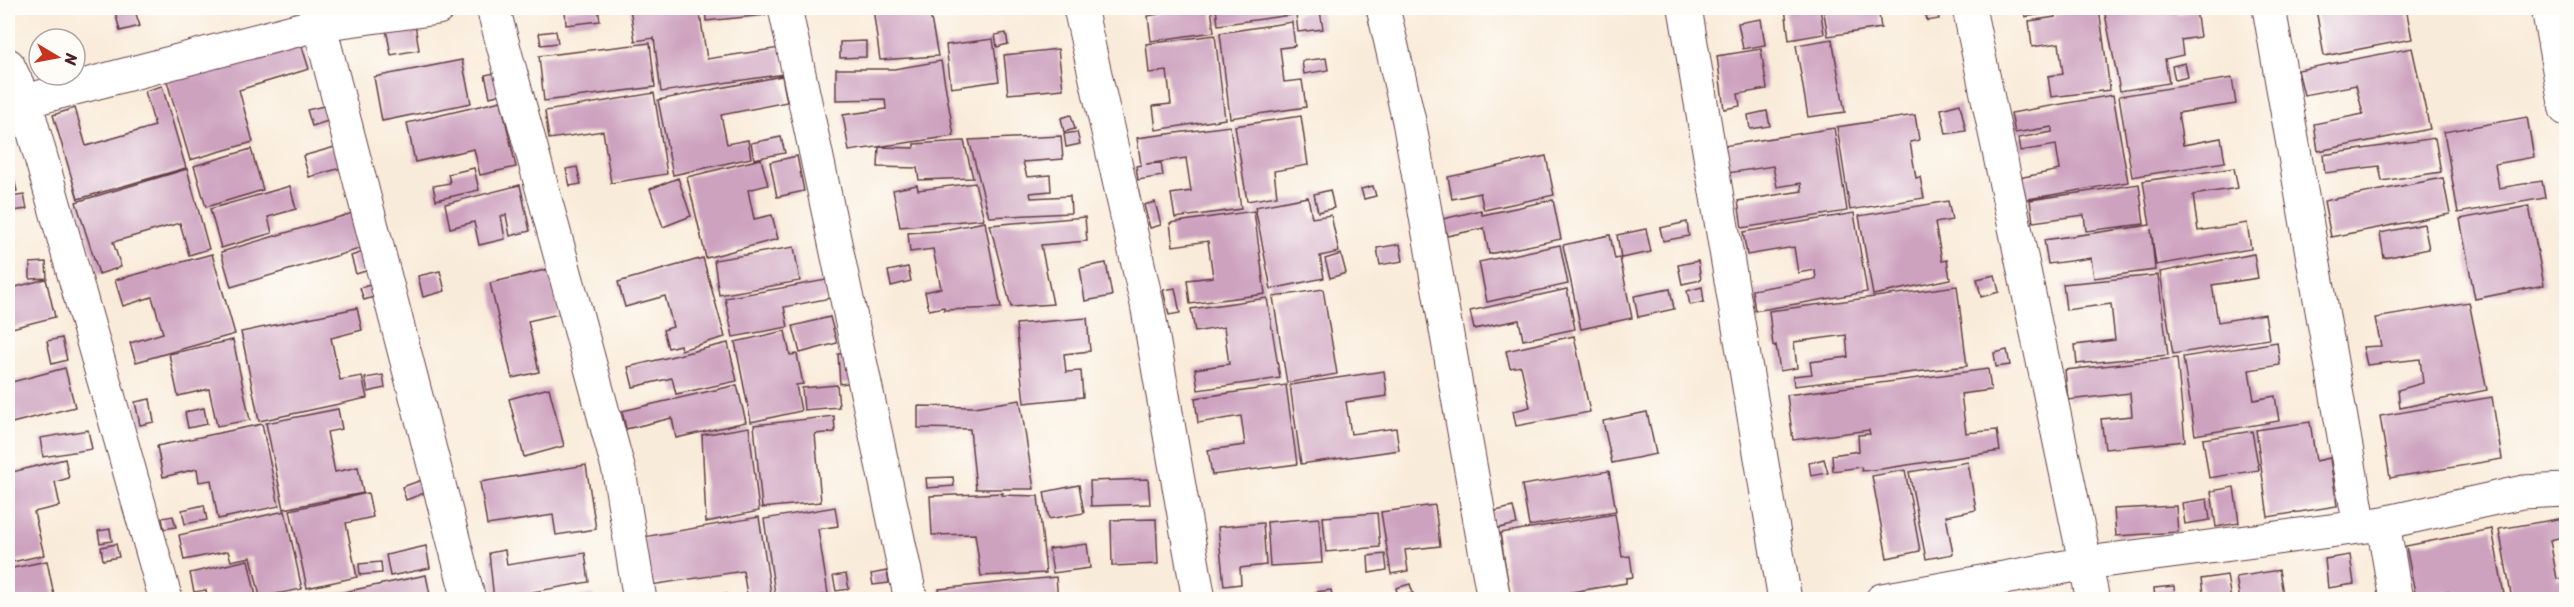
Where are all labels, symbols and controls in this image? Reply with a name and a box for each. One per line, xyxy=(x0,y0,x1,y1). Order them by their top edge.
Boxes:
north arrow xyxy=(27,27,87,87)
text: N xyxy=(56,51,87,68)

